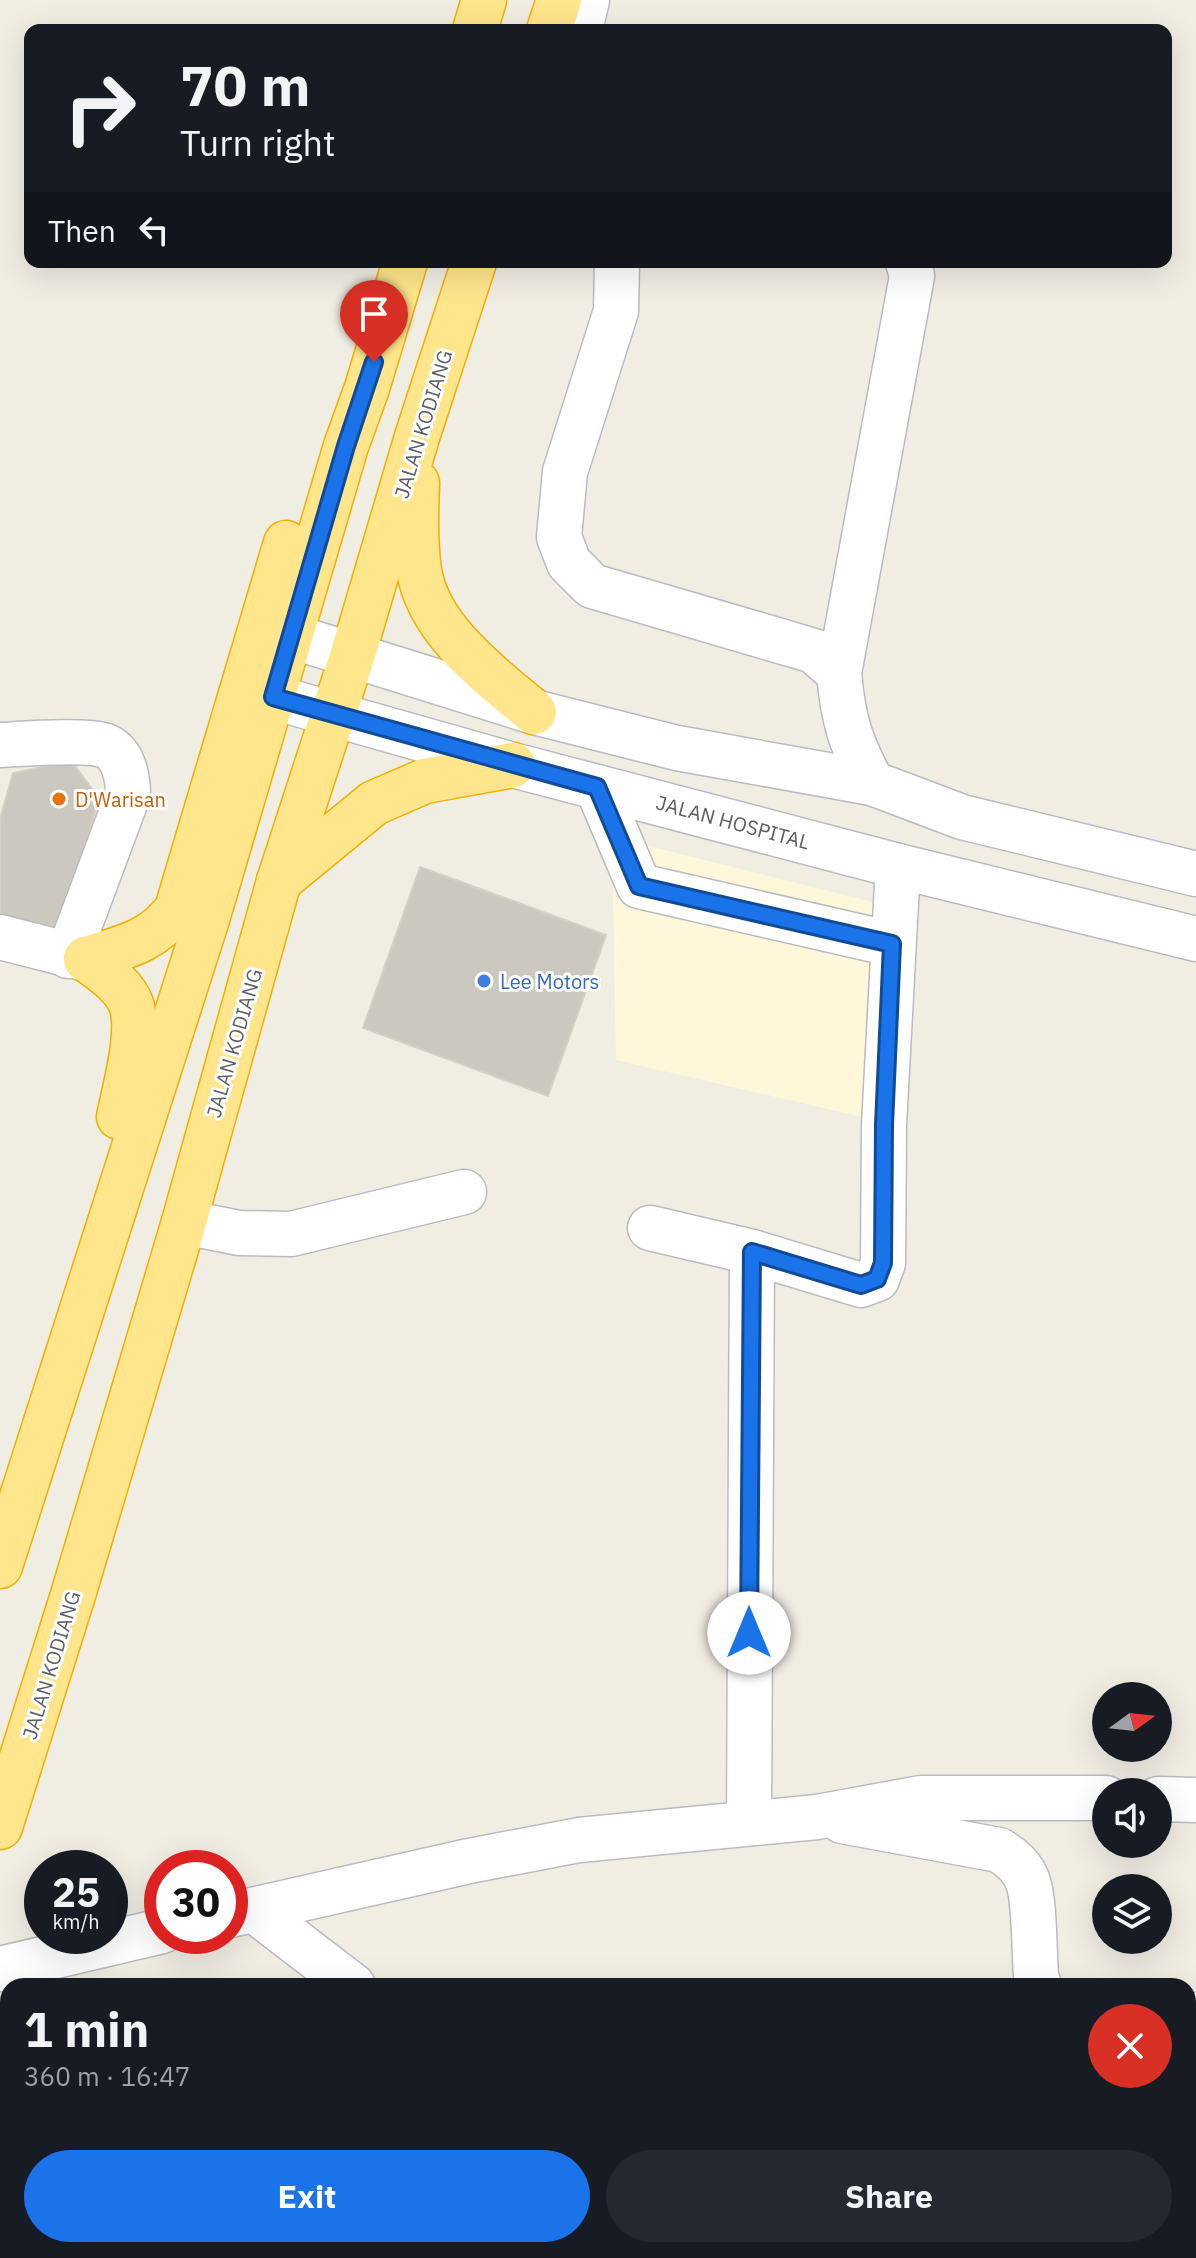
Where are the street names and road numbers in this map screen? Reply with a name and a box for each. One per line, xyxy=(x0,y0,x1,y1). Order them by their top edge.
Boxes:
street label: JALAN KODIANG xyxy=(388,347,458,501)
street label: JALAN HOSPITAL xyxy=(653,789,813,855)
street label: JALAN KODIANG xyxy=(200,965,268,1121)
street label: JALAN KODIANG xyxy=(16,1588,86,1742)

